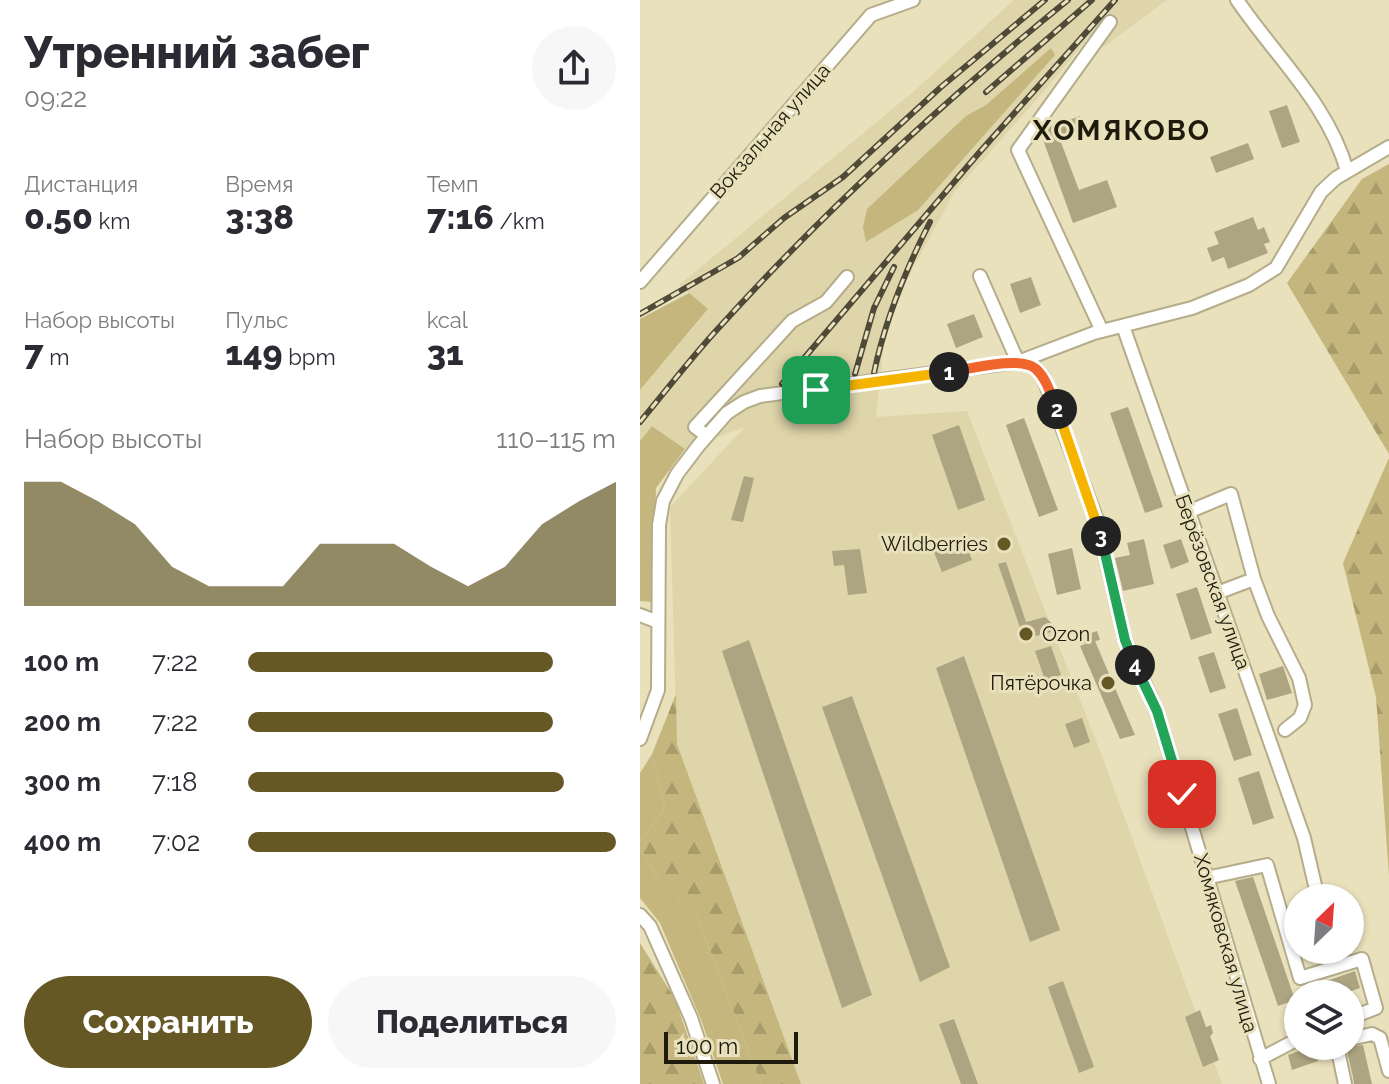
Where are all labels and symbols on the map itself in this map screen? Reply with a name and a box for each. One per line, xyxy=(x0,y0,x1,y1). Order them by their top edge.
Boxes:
street label: Вокзальная улица xyxy=(705,59,835,203)
district label: ХОМЯКОВО xyxy=(1032,114,1211,147)
pin: 1 xyxy=(929,352,969,392)
pin xyxy=(782,356,850,424)
pin: 2 xyxy=(1037,389,1077,429)
street label: Берёзовская улица xyxy=(1170,491,1256,673)
pin: 3 xyxy=(1081,516,1121,556)
place label: Wildberries xyxy=(881,532,988,556)
marker: Wildberries xyxy=(995,535,1013,553)
place label: Ozon xyxy=(1042,622,1090,646)
marker: Ozon xyxy=(1017,625,1035,643)
pin: 4 xyxy=(1115,645,1155,685)
place label: Пятёрочка xyxy=(990,671,1092,695)
marker: Пятёрочка xyxy=(1099,674,1117,692)
pin xyxy=(1148,760,1216,828)
street label: Хомяковская улица xyxy=(1189,851,1263,1035)
north arrow xyxy=(1284,884,1364,964)
scale bar xyxy=(664,1028,798,1064)

